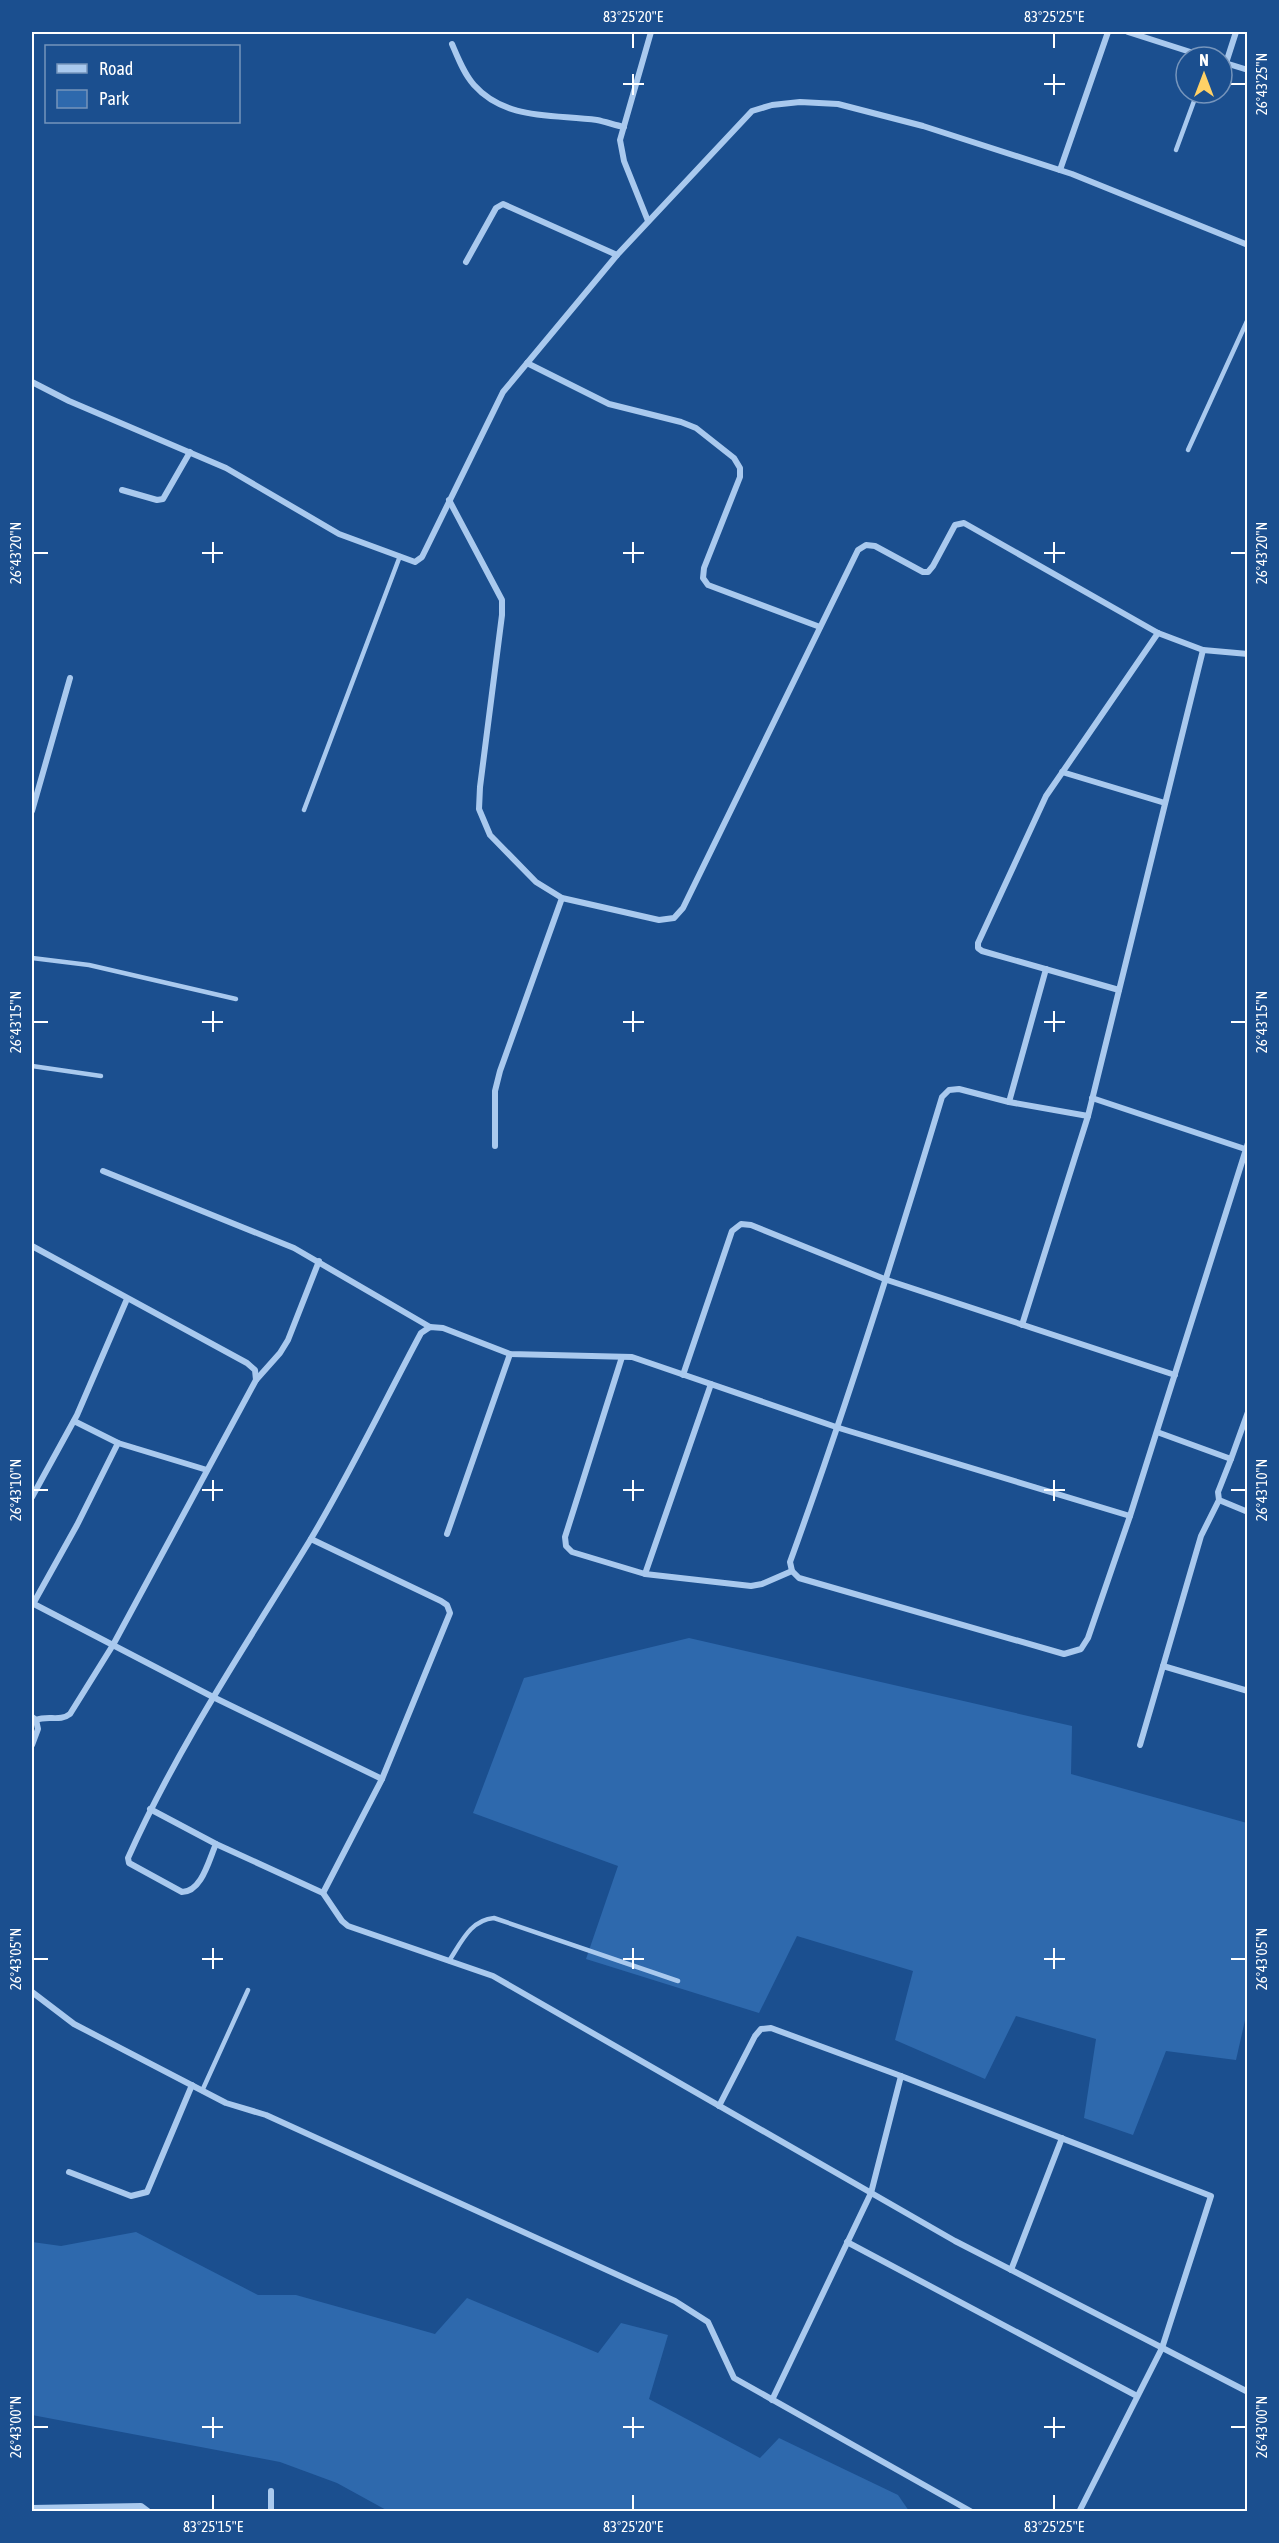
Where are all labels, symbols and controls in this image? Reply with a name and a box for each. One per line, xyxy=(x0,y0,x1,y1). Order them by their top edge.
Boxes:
text: 83°25'20"E xyxy=(603,8,664,25)
text: 83°25'25"E xyxy=(1024,8,1085,25)
legend xyxy=(45,45,240,123)
north arrow xyxy=(1174,45,1234,105)
text: N xyxy=(1199,51,1209,69)
text: 26°43'25"N xyxy=(1253,53,1270,115)
text: Road xyxy=(99,58,133,79)
text: Park xyxy=(99,88,129,109)
text: 26°43'20"N xyxy=(7,522,24,584)
text: 26°43'20"N xyxy=(1253,522,1270,584)
text: 26°43'15"N xyxy=(7,991,24,1053)
text: 26°43'15"N xyxy=(1253,991,1270,1053)
text: 26°43'10"N xyxy=(7,1459,24,1521)
text: 26°43'10"N xyxy=(1253,1459,1270,1521)
text: 26°43'05"N xyxy=(7,1928,24,1990)
text: 26°43'05"N xyxy=(1253,1928,1270,1990)
text: 26°43'00"N xyxy=(7,2396,24,2458)
text: 26°43'00"N xyxy=(1253,2396,1270,2458)
text: 83°25'15"E xyxy=(183,2518,244,2535)
text: 83°25'20"E xyxy=(603,2518,664,2535)
text: 83°25'25"E xyxy=(1024,2518,1085,2535)

